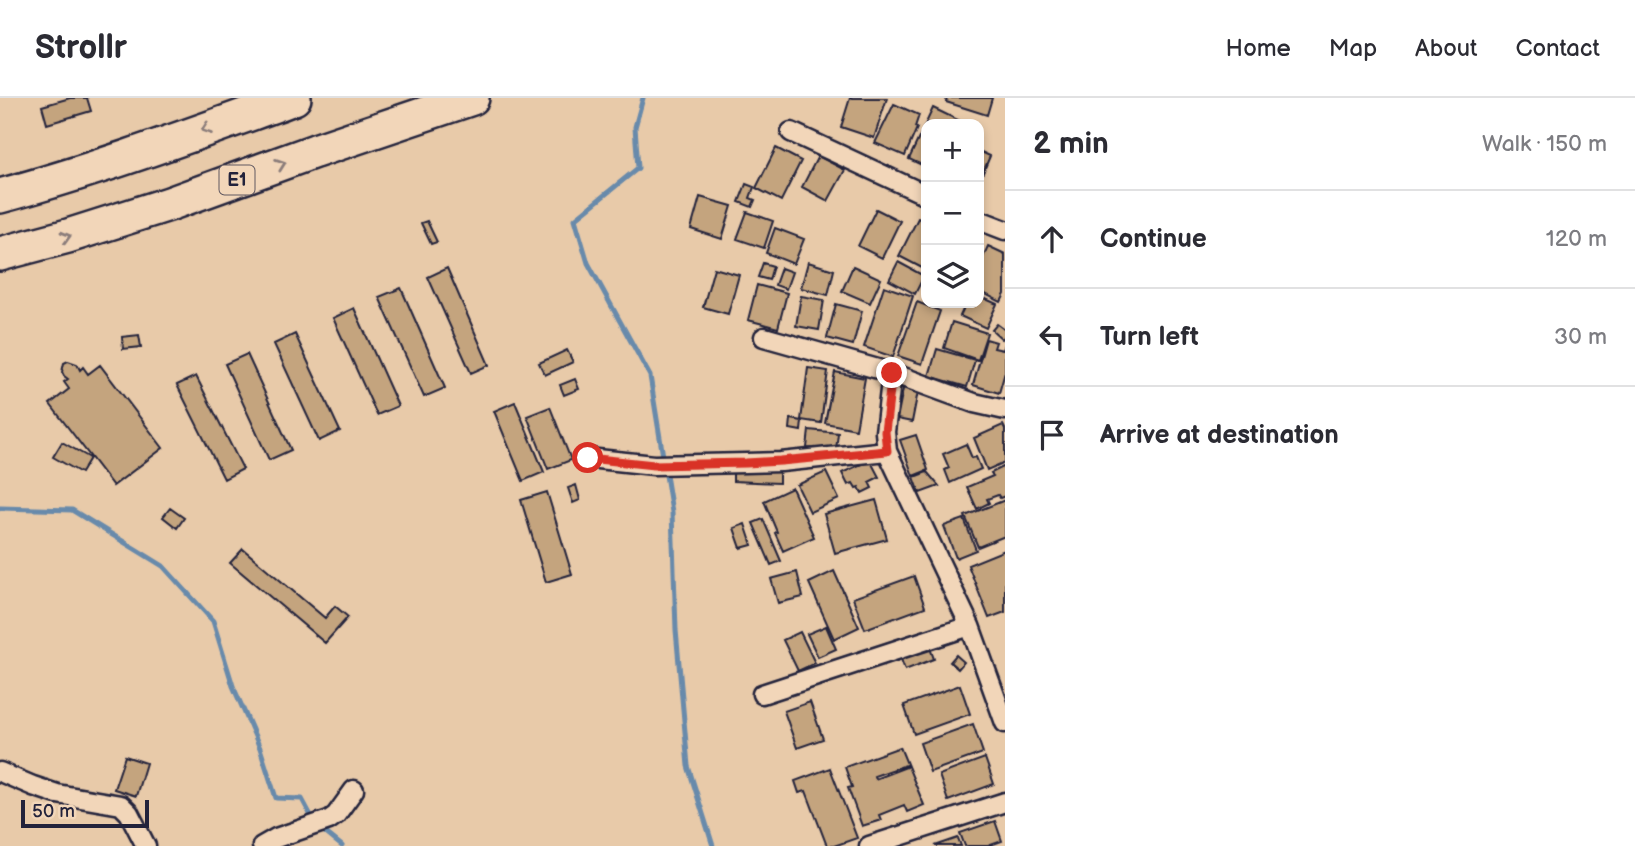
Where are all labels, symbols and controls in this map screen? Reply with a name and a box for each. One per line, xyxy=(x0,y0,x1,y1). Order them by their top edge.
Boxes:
text: Strollr xyxy=(35,28,127,68)
text: Home xyxy=(1226,34,1291,63)
text: Map xyxy=(1329,34,1377,63)
text: About xyxy=(1415,34,1477,63)
text: Contact xyxy=(1515,34,1600,63)
map controls xyxy=(921,119,984,308)
button: + xyxy=(921,119,984,182)
one-way arrow xyxy=(201,121,213,135)
text: 2 min xyxy=(1033,126,1109,162)
text: Walk · 150 m xyxy=(1482,130,1607,158)
one-way arrow xyxy=(275,158,287,172)
road number: E1 xyxy=(219,166,254,194)
button: − xyxy=(921,182,984,245)
icon: ahead xyxy=(1033,220,1071,258)
text: Continue xyxy=(1100,224,1207,255)
text: 120 m xyxy=(1546,225,1607,253)
one-way arrow xyxy=(60,230,72,245)
button: layers xyxy=(921,245,984,308)
icon: left xyxy=(1033,318,1071,356)
text: Turn left xyxy=(1100,322,1199,353)
text: 30 m xyxy=(1554,323,1607,351)
route end xyxy=(876,357,907,388)
icon: arrive xyxy=(1033,416,1071,454)
text: Arrive at destination xyxy=(1100,420,1339,451)
route start xyxy=(572,442,603,473)
scale bar xyxy=(21,797,149,829)
text: 50 m xyxy=(32,800,75,823)

